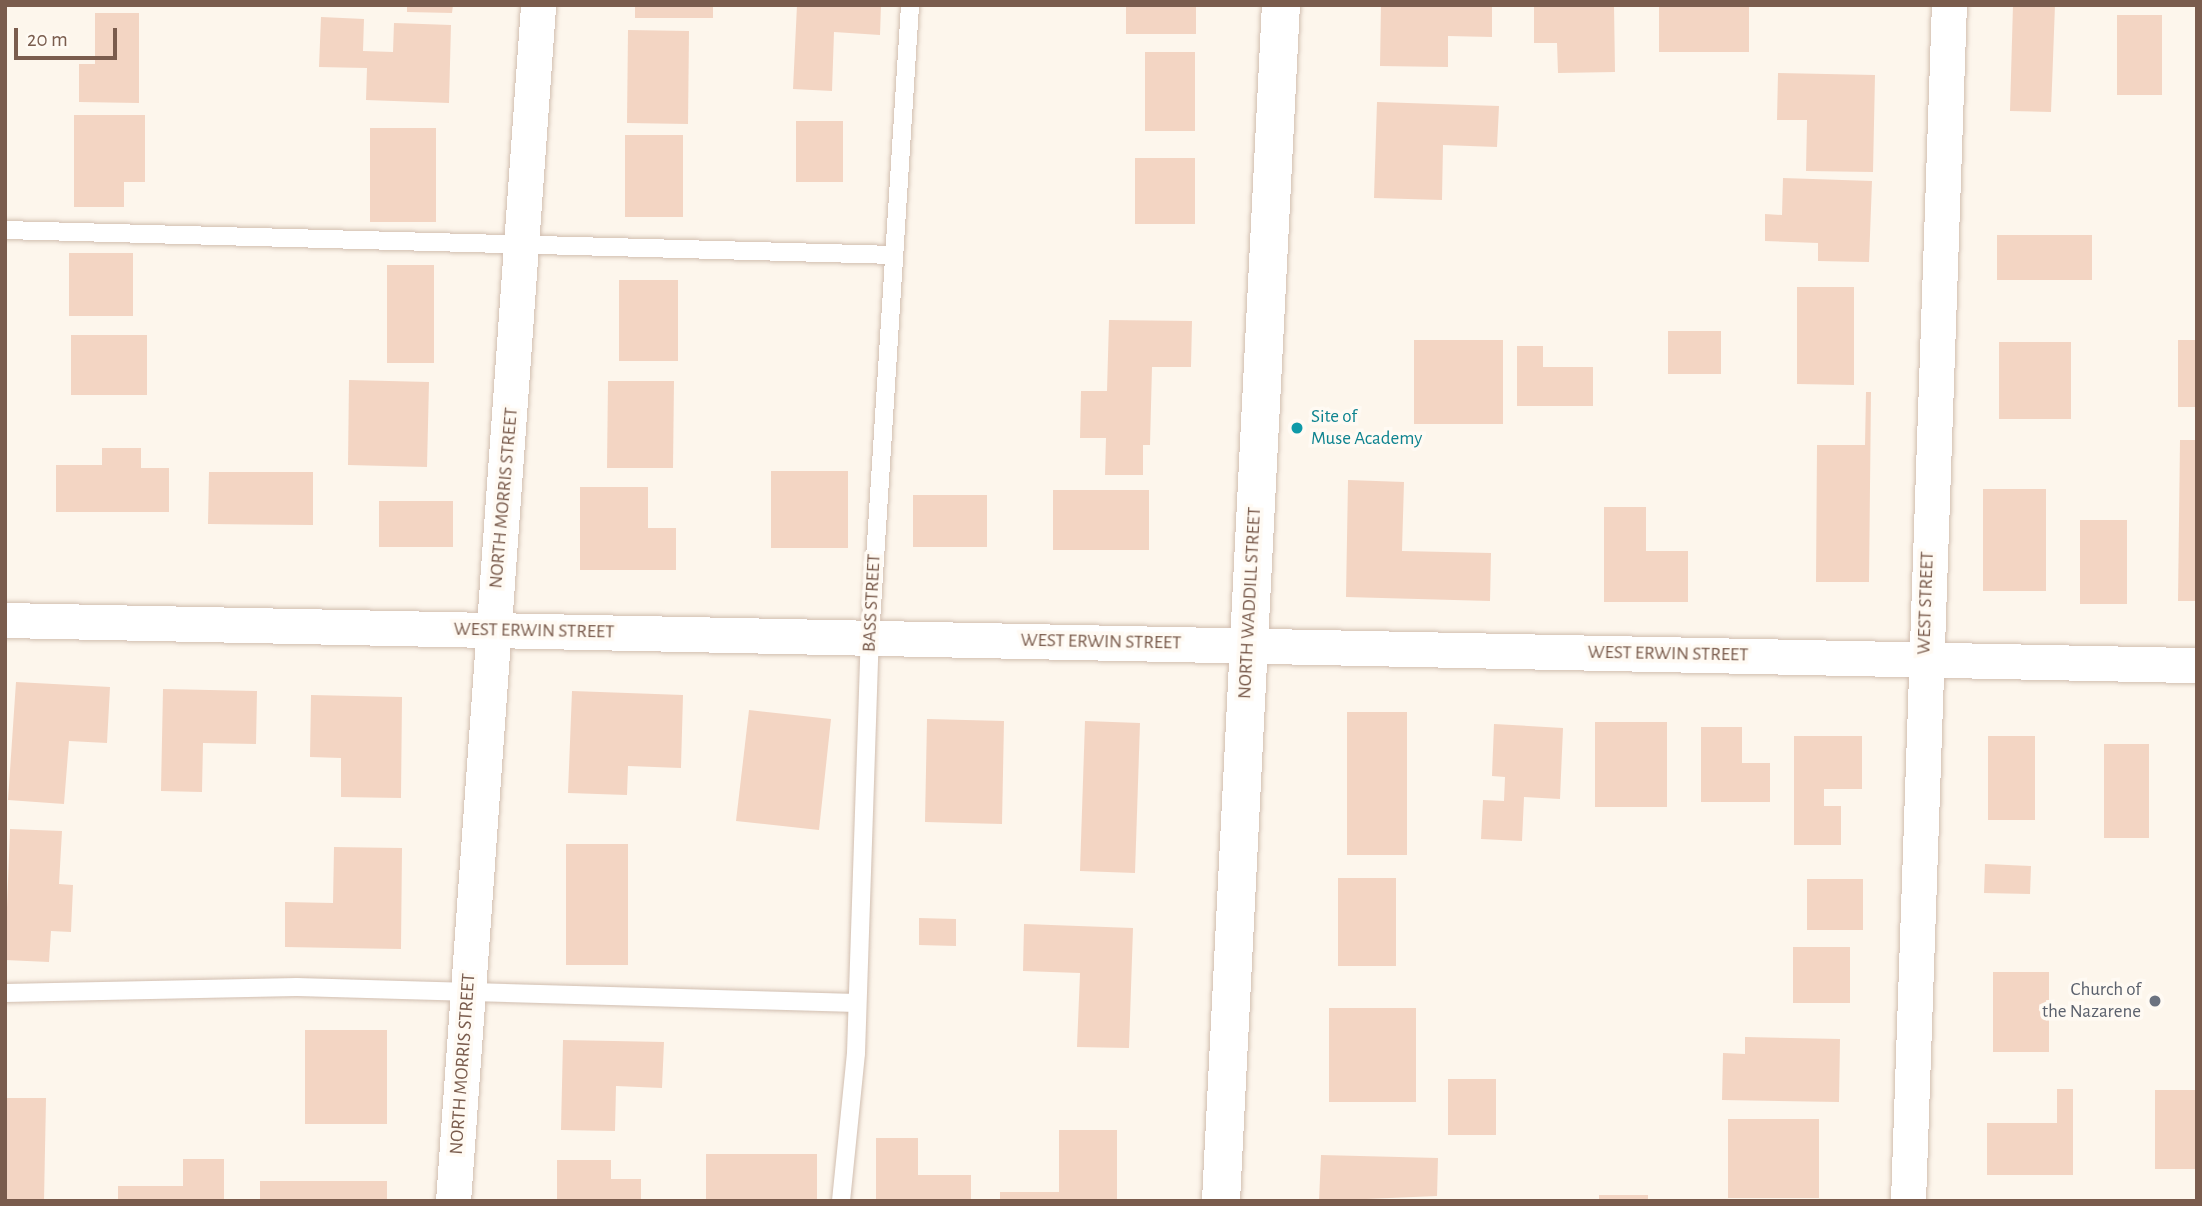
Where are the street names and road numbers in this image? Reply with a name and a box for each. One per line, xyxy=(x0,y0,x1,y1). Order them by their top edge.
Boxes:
street label: NORTH MORRIS STREET xyxy=(485,407,523,589)
street label: NORTH WADDILL STREET xyxy=(1234,506,1266,700)
street label: WEST STREET xyxy=(1913,551,1939,655)
street label: BASS STREET xyxy=(858,553,886,653)
street label: WEST ERWIN STREET xyxy=(453,618,615,644)
street label: WEST ERWIN STREET xyxy=(1020,629,1182,655)
street label: WEST ERWIN STREET xyxy=(1587,641,1749,667)
street label: NORTH MORRIS STREET xyxy=(445,973,481,1155)

